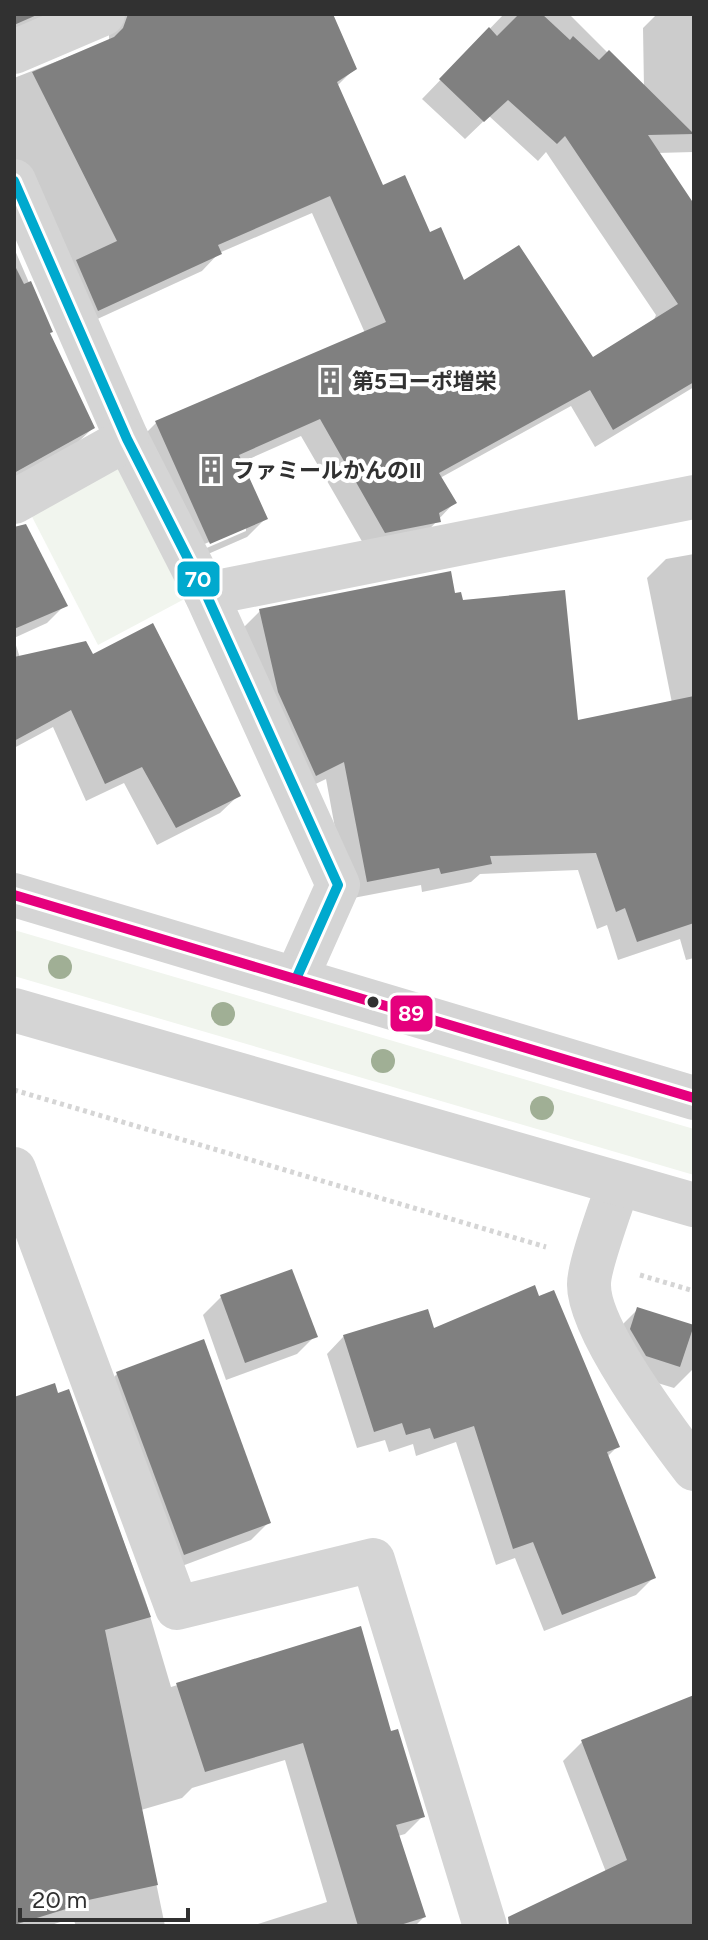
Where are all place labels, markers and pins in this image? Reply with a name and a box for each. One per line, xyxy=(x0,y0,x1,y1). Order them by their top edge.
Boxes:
building icon: 第5コーポ増栄 xyxy=(315,366,345,396)
place label: 第5コーポ増栄 xyxy=(352,368,497,395)
building icon: ファミールかんのII xyxy=(196,455,226,485)
place label: ファミールかんのII xyxy=(233,457,422,484)
unlabelled marker xyxy=(365,994,381,1010)

